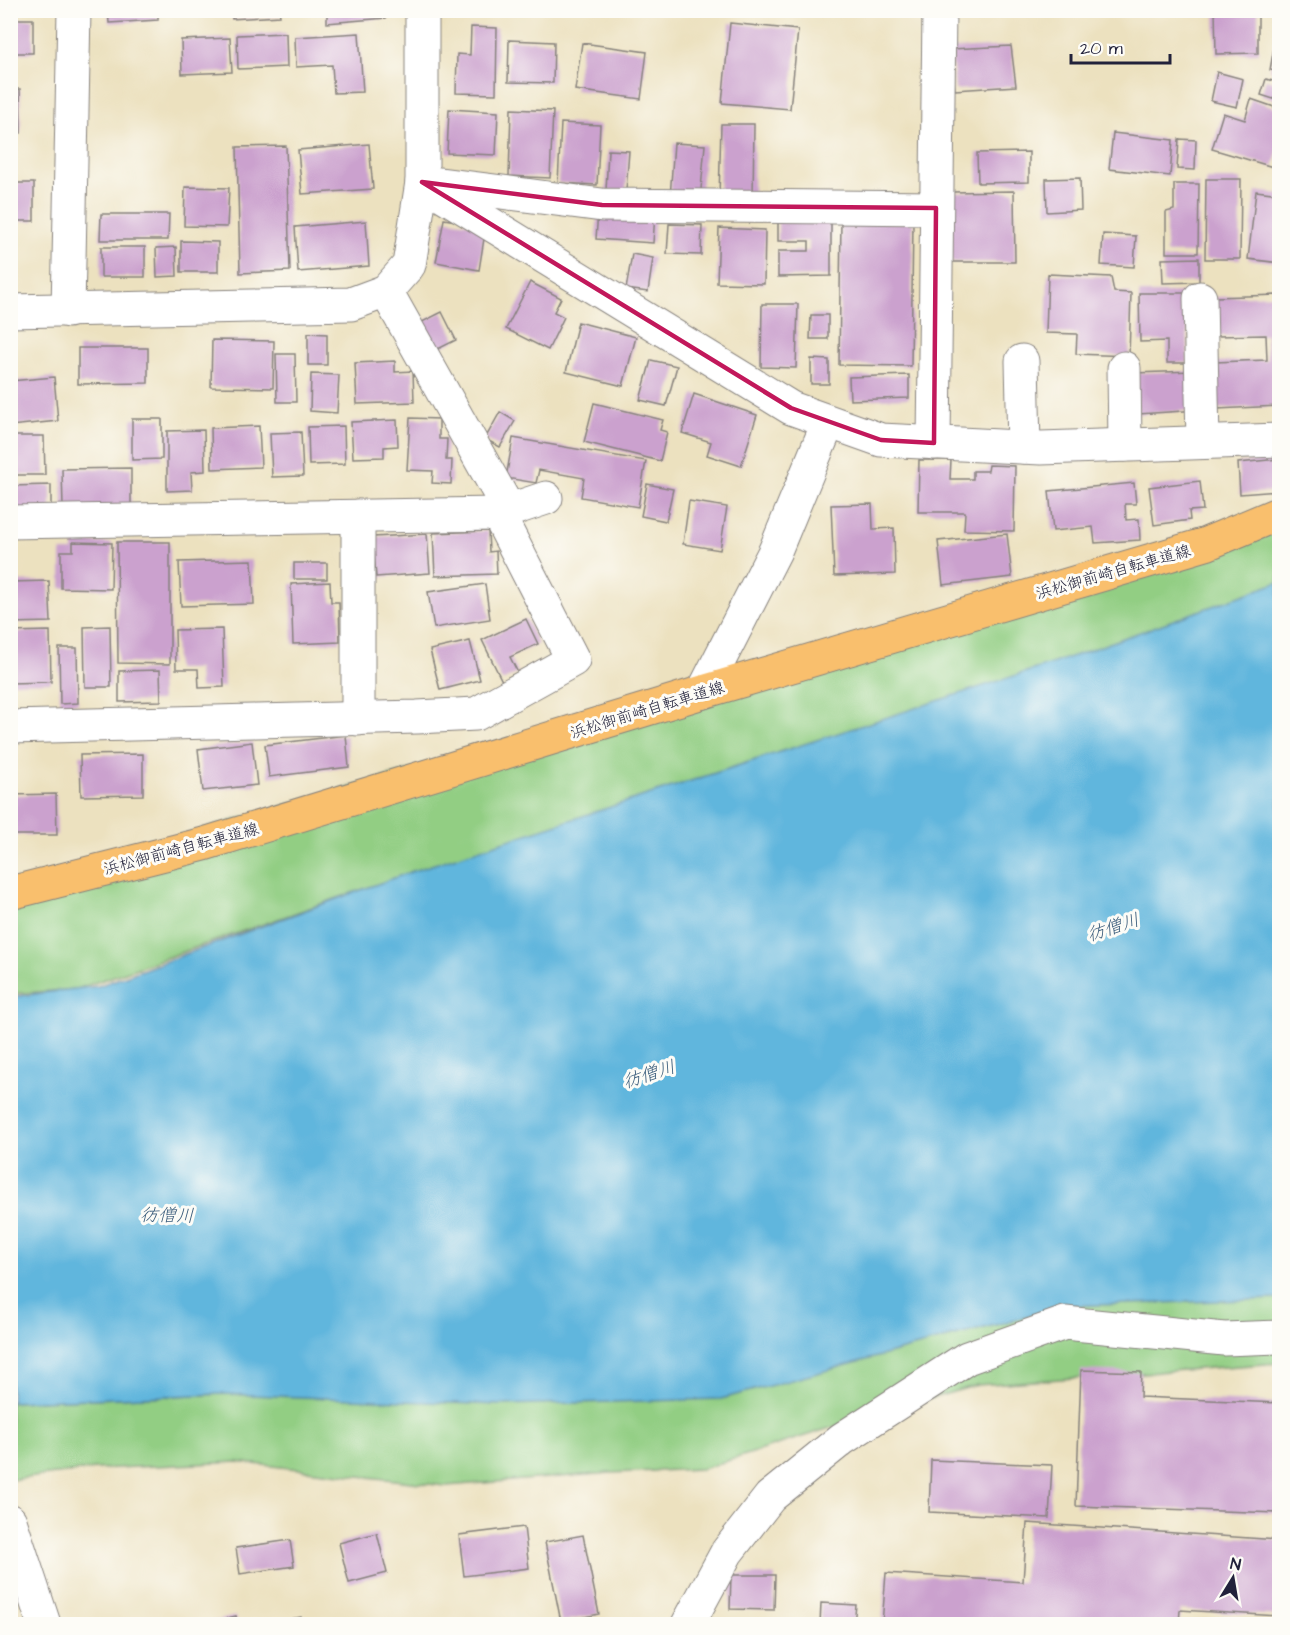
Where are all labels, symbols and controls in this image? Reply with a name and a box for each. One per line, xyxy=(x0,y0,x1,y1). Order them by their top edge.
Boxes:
scale bar xyxy=(1071,27,1170,65)
text: 20 m xyxy=(1080,36,1123,61)
street label: 浜松御前崎自転車道線 xyxy=(1033,539,1193,605)
street label: 浜松御前崎自転車道線 xyxy=(568,676,727,744)
street label: 浜松御前崎自転車道線 xyxy=(101,818,261,880)
water label: 彷僧川 xyxy=(1084,907,1143,948)
water label: 彷僧川 xyxy=(620,1054,679,1095)
water label: 彷僧川 xyxy=(140,1203,194,1228)
north arrow xyxy=(1203,1548,1263,1608)
text: N xyxy=(1229,1553,1243,1576)

